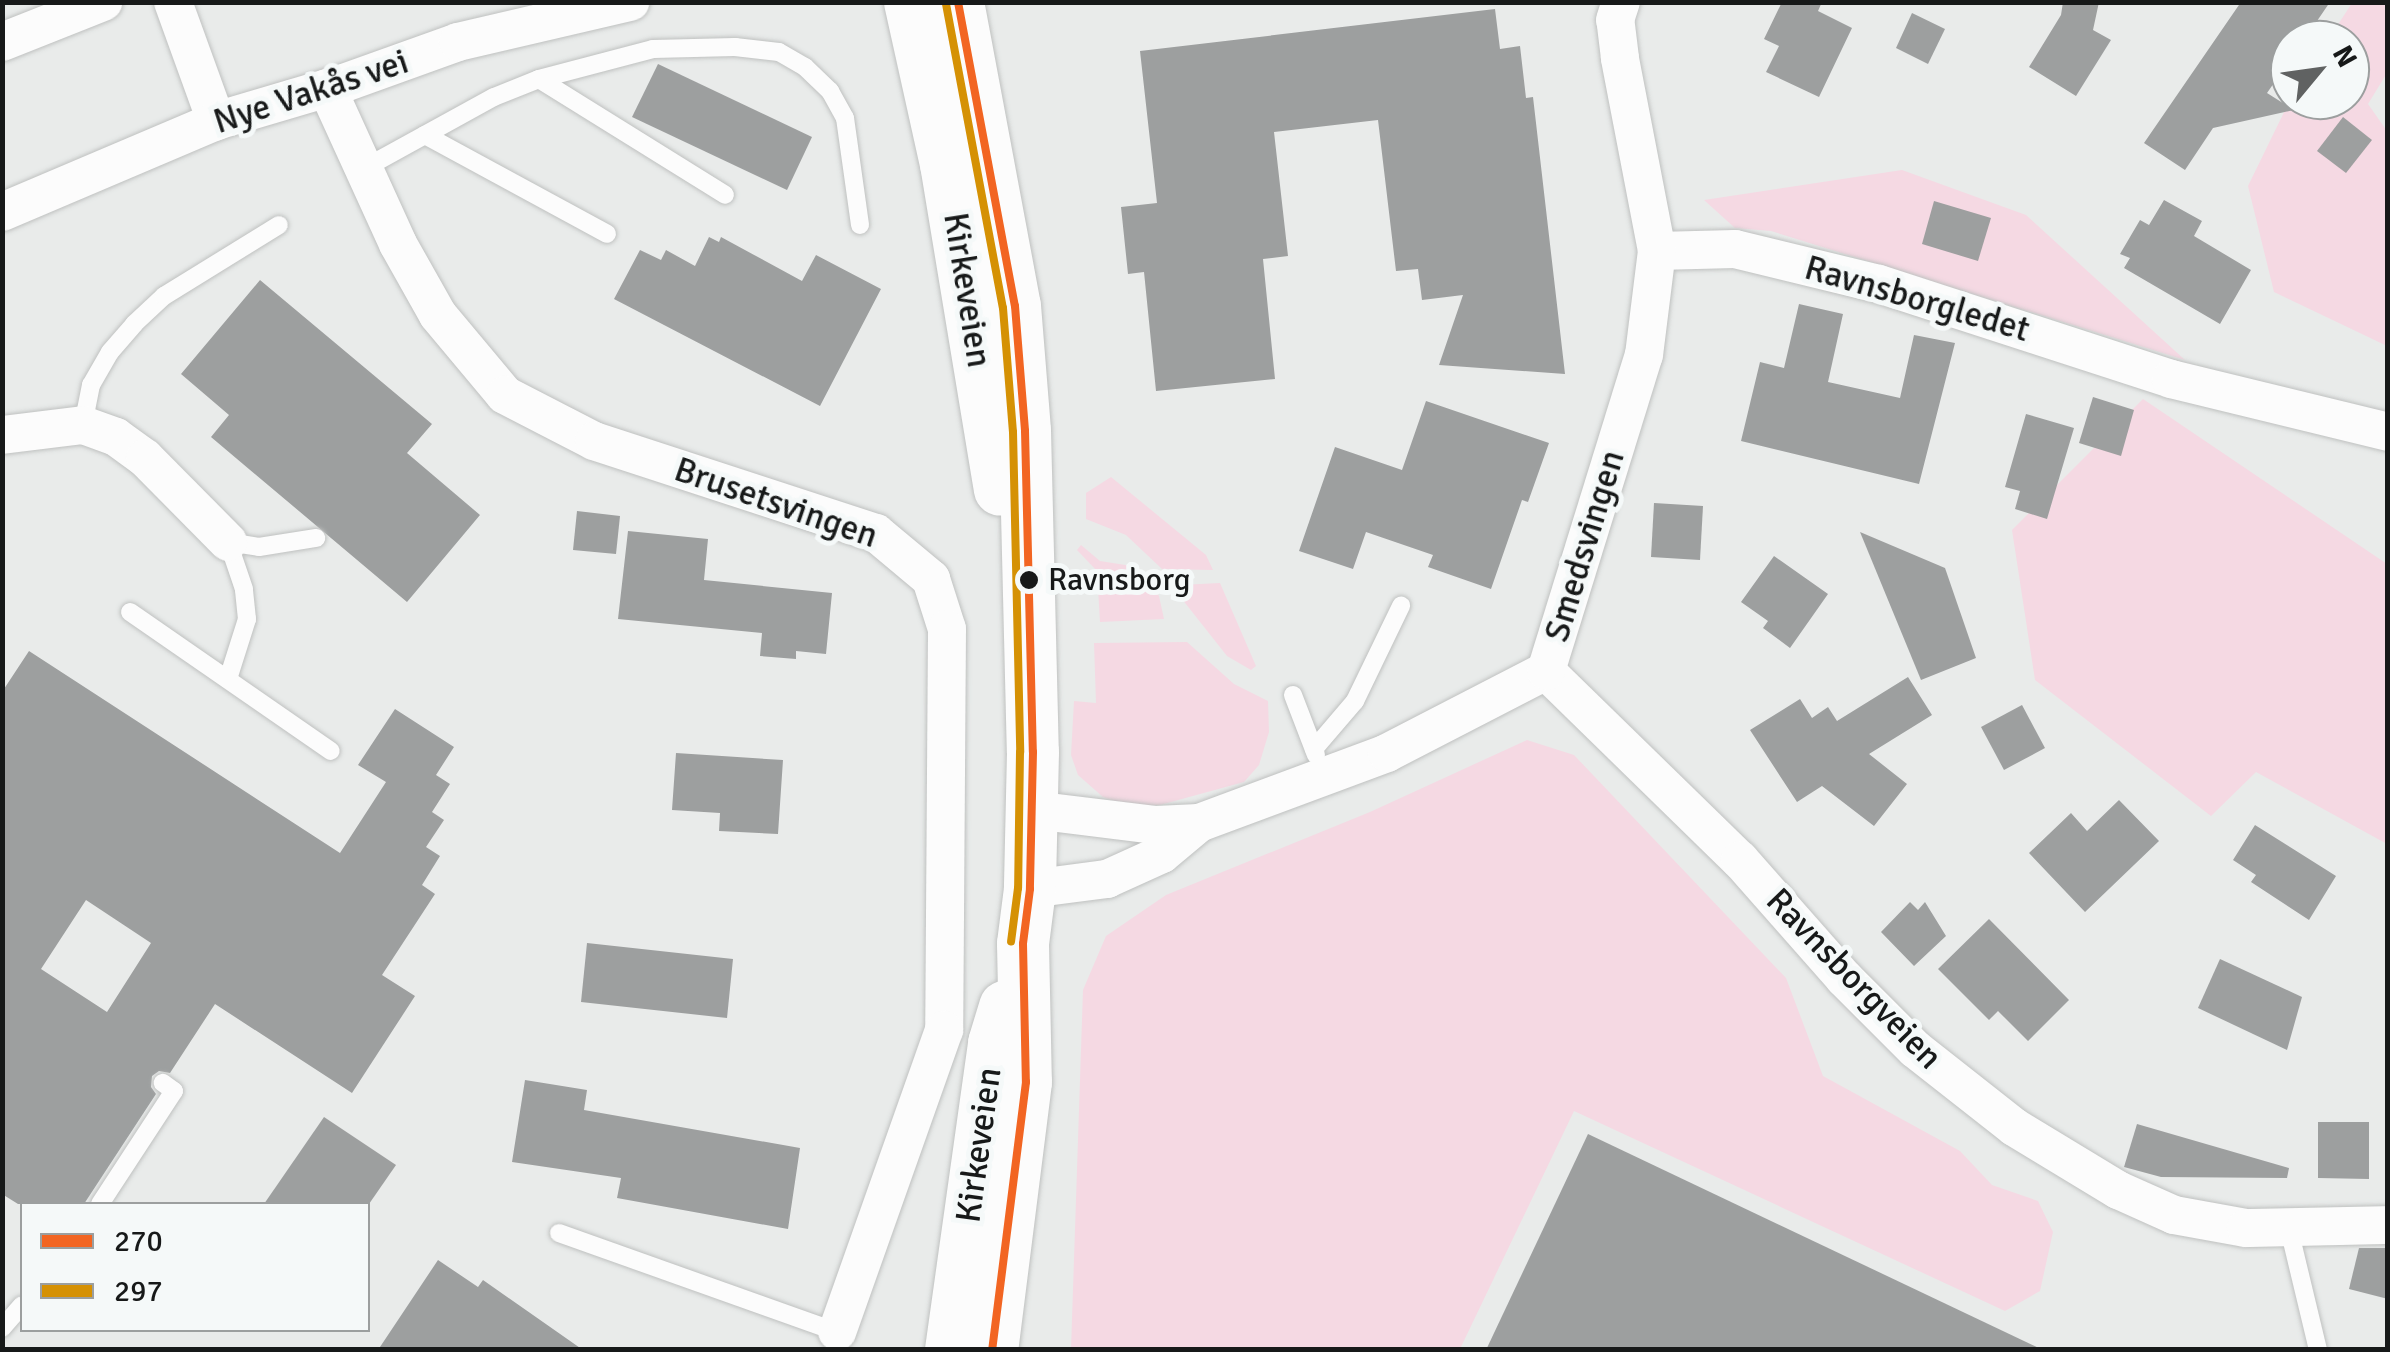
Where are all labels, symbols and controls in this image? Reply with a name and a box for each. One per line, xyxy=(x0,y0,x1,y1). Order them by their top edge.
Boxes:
north arrow xyxy=(2270,20,2370,120)
text: N xyxy=(2325,40,2364,73)
street label: Nye Vakås vei xyxy=(208,41,414,143)
street label: Kirkeveien xyxy=(934,210,1000,370)
street label: Ravnsborgledet xyxy=(1800,247,2034,351)
street label: Smedsvingen xyxy=(1536,445,1634,647)
street label: Brusetsvingen xyxy=(669,449,883,557)
place label: Ravnsborg xyxy=(1048,561,1191,599)
marker: Ravnsborg xyxy=(1019,570,1039,590)
street label: Ravnsborgveien xyxy=(1757,880,1951,1078)
street label: Kirkeveien xyxy=(947,1065,1011,1225)
legend xyxy=(20,1202,370,1332)
text: 270 xyxy=(114,1223,163,1260)
text: 297 xyxy=(114,1273,163,1310)

